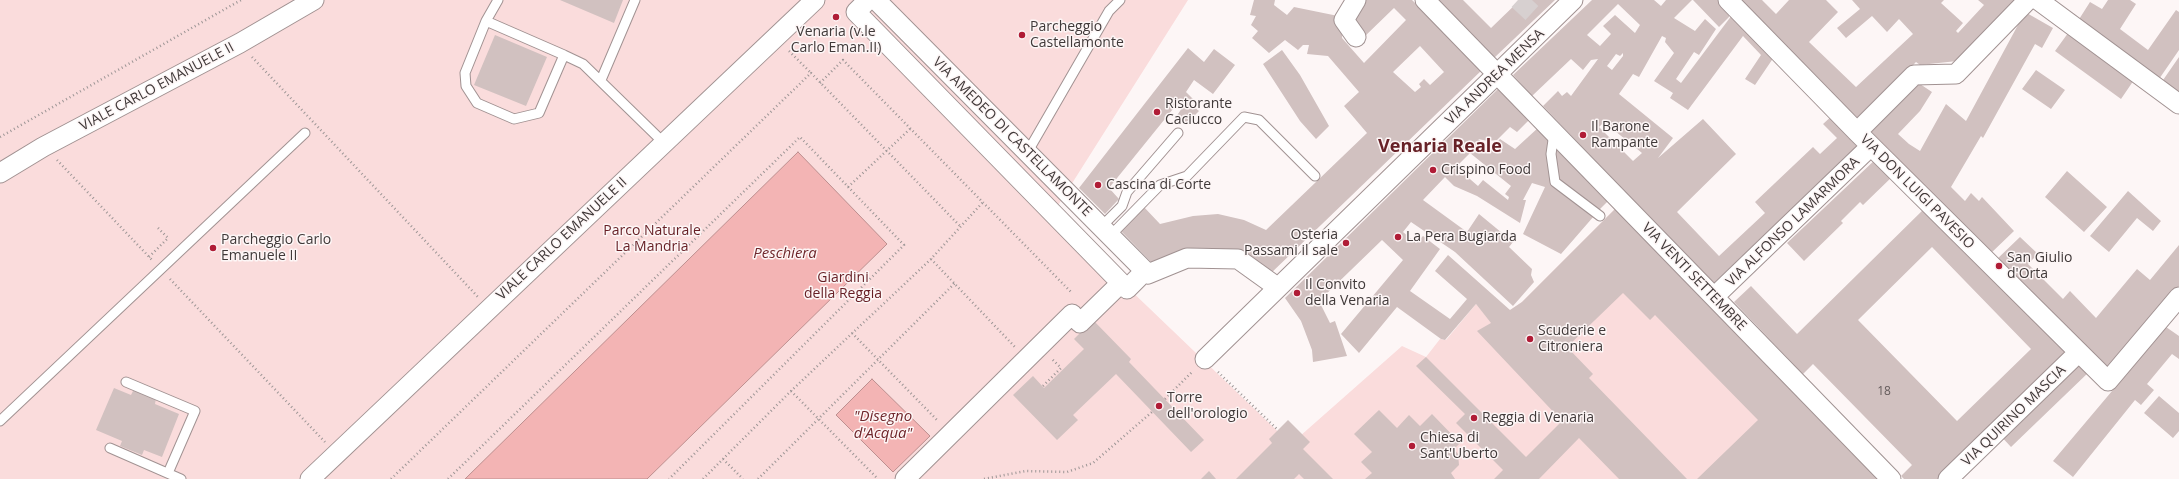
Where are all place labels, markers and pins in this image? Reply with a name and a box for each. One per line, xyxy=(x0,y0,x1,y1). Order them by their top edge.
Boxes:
marker: Venaria (v.le Carlo Eman.II) xyxy=(831,12,841,22)
place label: Parcheggio Castellamonte xyxy=(1030,19,1124,52)
place label: Venaria (v.le Carlo Eman.II) xyxy=(791,24,881,56)
marker: Parcheggio Castellamonte xyxy=(1017,30,1027,40)
place label: Ristorante Caciucco xyxy=(1165,96,1232,128)
marker: Ristorante Caciucco xyxy=(1152,107,1162,117)
place label: Il Barone Rampante xyxy=(1591,119,1658,152)
marker: Il Barone Rampante xyxy=(1578,130,1588,140)
place label: Crispino Food xyxy=(1441,162,1531,178)
marker: Crispino Food xyxy=(1428,165,1438,175)
place label: Cascina di Corte xyxy=(1106,177,1211,193)
marker: Cascina di Corte xyxy=(1093,180,1103,190)
place label: Osteria Passami il sale xyxy=(1244,227,1338,260)
place label: La Pera Bugiarda xyxy=(1406,229,1517,245)
place label: Parcheggio Carlo Emanuele II xyxy=(221,232,331,264)
marker: La Pera Bugiarda xyxy=(1393,232,1403,242)
marker: Osteria Passami il sale xyxy=(1341,238,1351,248)
marker: Parcheggio Carlo Emanuele II xyxy=(208,243,218,253)
place label: San Giulio d'Orta xyxy=(2007,250,2072,282)
marker: San Giulio d'Orta xyxy=(1994,261,2004,271)
place label: Il Convito della Venaria xyxy=(1305,277,1390,310)
marker: Il Convito della Venaria xyxy=(1292,288,1302,298)
place label: Scuderie e Citroniera xyxy=(1538,323,1606,356)
marker: Scuderie e Citroniera xyxy=(1525,334,1535,344)
place label: Torre dell'orologio xyxy=(1167,390,1248,422)
marker: Torre dell'orologio xyxy=(1154,401,1164,411)
place label: Reggia di Venaria xyxy=(1482,410,1594,426)
marker: Reggia di Venaria xyxy=(1469,413,1479,423)
place label: Chiesa di Sant'Uberto xyxy=(1420,430,1498,462)
marker: Chiesa di Sant'Uberto xyxy=(1407,441,1417,451)

